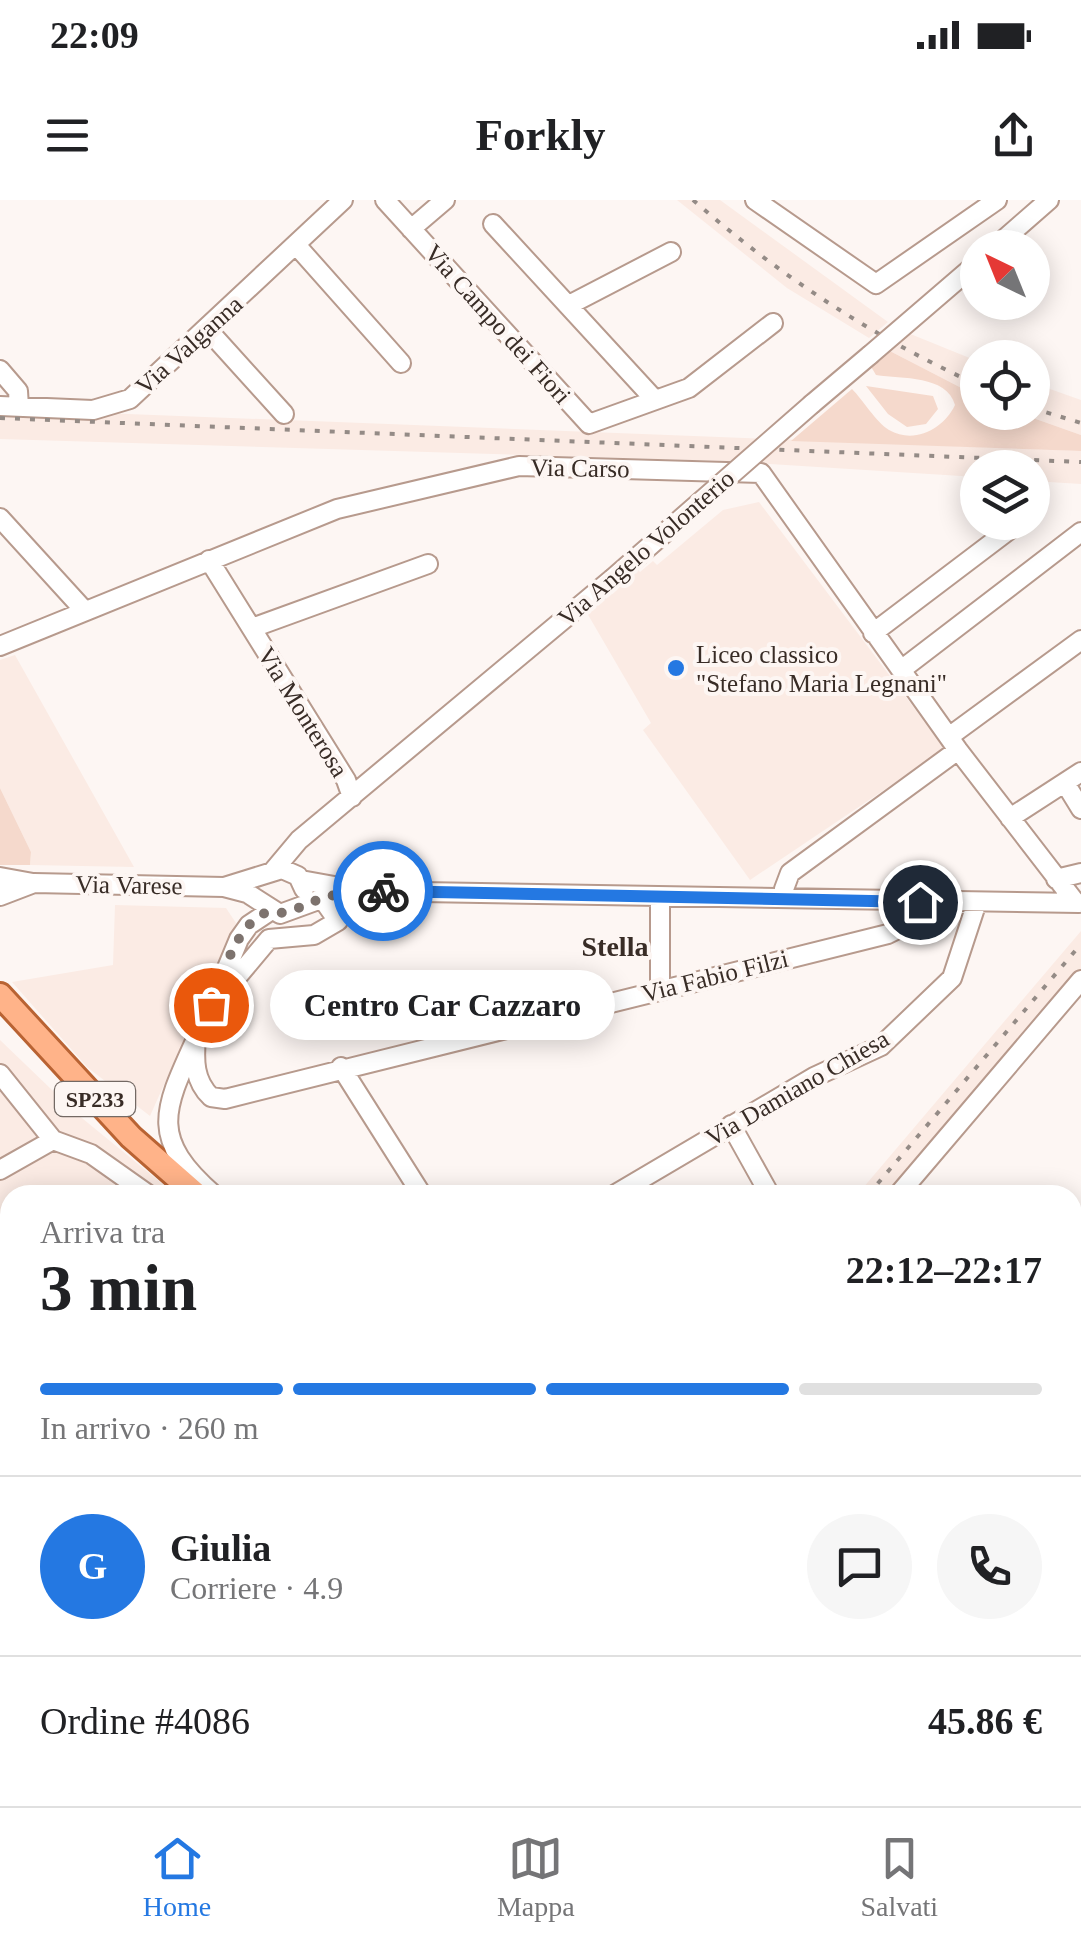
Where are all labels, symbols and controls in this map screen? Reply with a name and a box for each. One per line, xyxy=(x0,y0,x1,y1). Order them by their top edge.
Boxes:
text: 22:09 xyxy=(50,14,139,56)
icon: menu xyxy=(40,108,95,163)
icon: share xyxy=(986,108,1041,163)
text: Forkly xyxy=(476,110,606,160)
north arrow xyxy=(960,230,1050,320)
map controls xyxy=(960,230,1050,540)
street label: Via Campo dei Fiori xyxy=(419,239,577,409)
street label: Via Valganna xyxy=(130,290,248,400)
button: locate xyxy=(960,340,1050,430)
button: layers xyxy=(960,450,1050,540)
street label: Via Carso xyxy=(530,454,630,482)
street label: Via Angelo Volonterio xyxy=(553,464,739,632)
place label: Liceo classico "Stefano Maria Legnani" xyxy=(696,641,947,697)
street label: Via Monterosa xyxy=(252,642,354,782)
marker: Liceo classico "Stefano Maria Legnani" xyxy=(665,657,687,679)
courier xyxy=(333,841,433,941)
pin xyxy=(878,860,963,945)
icon: bike xyxy=(356,864,411,919)
street label: Via Varese xyxy=(75,871,183,899)
icon: home xyxy=(893,875,948,930)
district label: Stella xyxy=(582,931,648,962)
street label: Via Fabio Filzi xyxy=(639,945,791,1007)
pin xyxy=(169,963,254,1048)
callout: Centro Car Cazzaro xyxy=(271,970,616,1040)
icon: bag xyxy=(184,978,239,1033)
text: Centro Car Cazzaro xyxy=(304,987,581,1023)
street label: Via Damiano Chiesa xyxy=(701,1025,893,1151)
road number: SP233 xyxy=(55,1082,135,1116)
text: Arriva tra xyxy=(40,1214,165,1250)
text: 22:12–22:17 xyxy=(846,1249,1042,1291)
text: 3 min xyxy=(40,1252,197,1324)
text: In arrivo · 260 m xyxy=(40,1410,259,1446)
button: chat xyxy=(807,1514,912,1619)
button: phone xyxy=(937,1514,1042,1619)
text: Giulia xyxy=(170,1527,271,1569)
text: G xyxy=(78,1545,107,1587)
text: Corriere · 4.9 xyxy=(170,1570,343,1606)
text: Ordine #4086 xyxy=(40,1700,250,1742)
text: 45.86 € xyxy=(928,1700,1042,1742)
tab: Home xyxy=(143,1831,211,1923)
tab: Mappa xyxy=(497,1831,575,1923)
tab: Salvati xyxy=(860,1831,938,1923)

